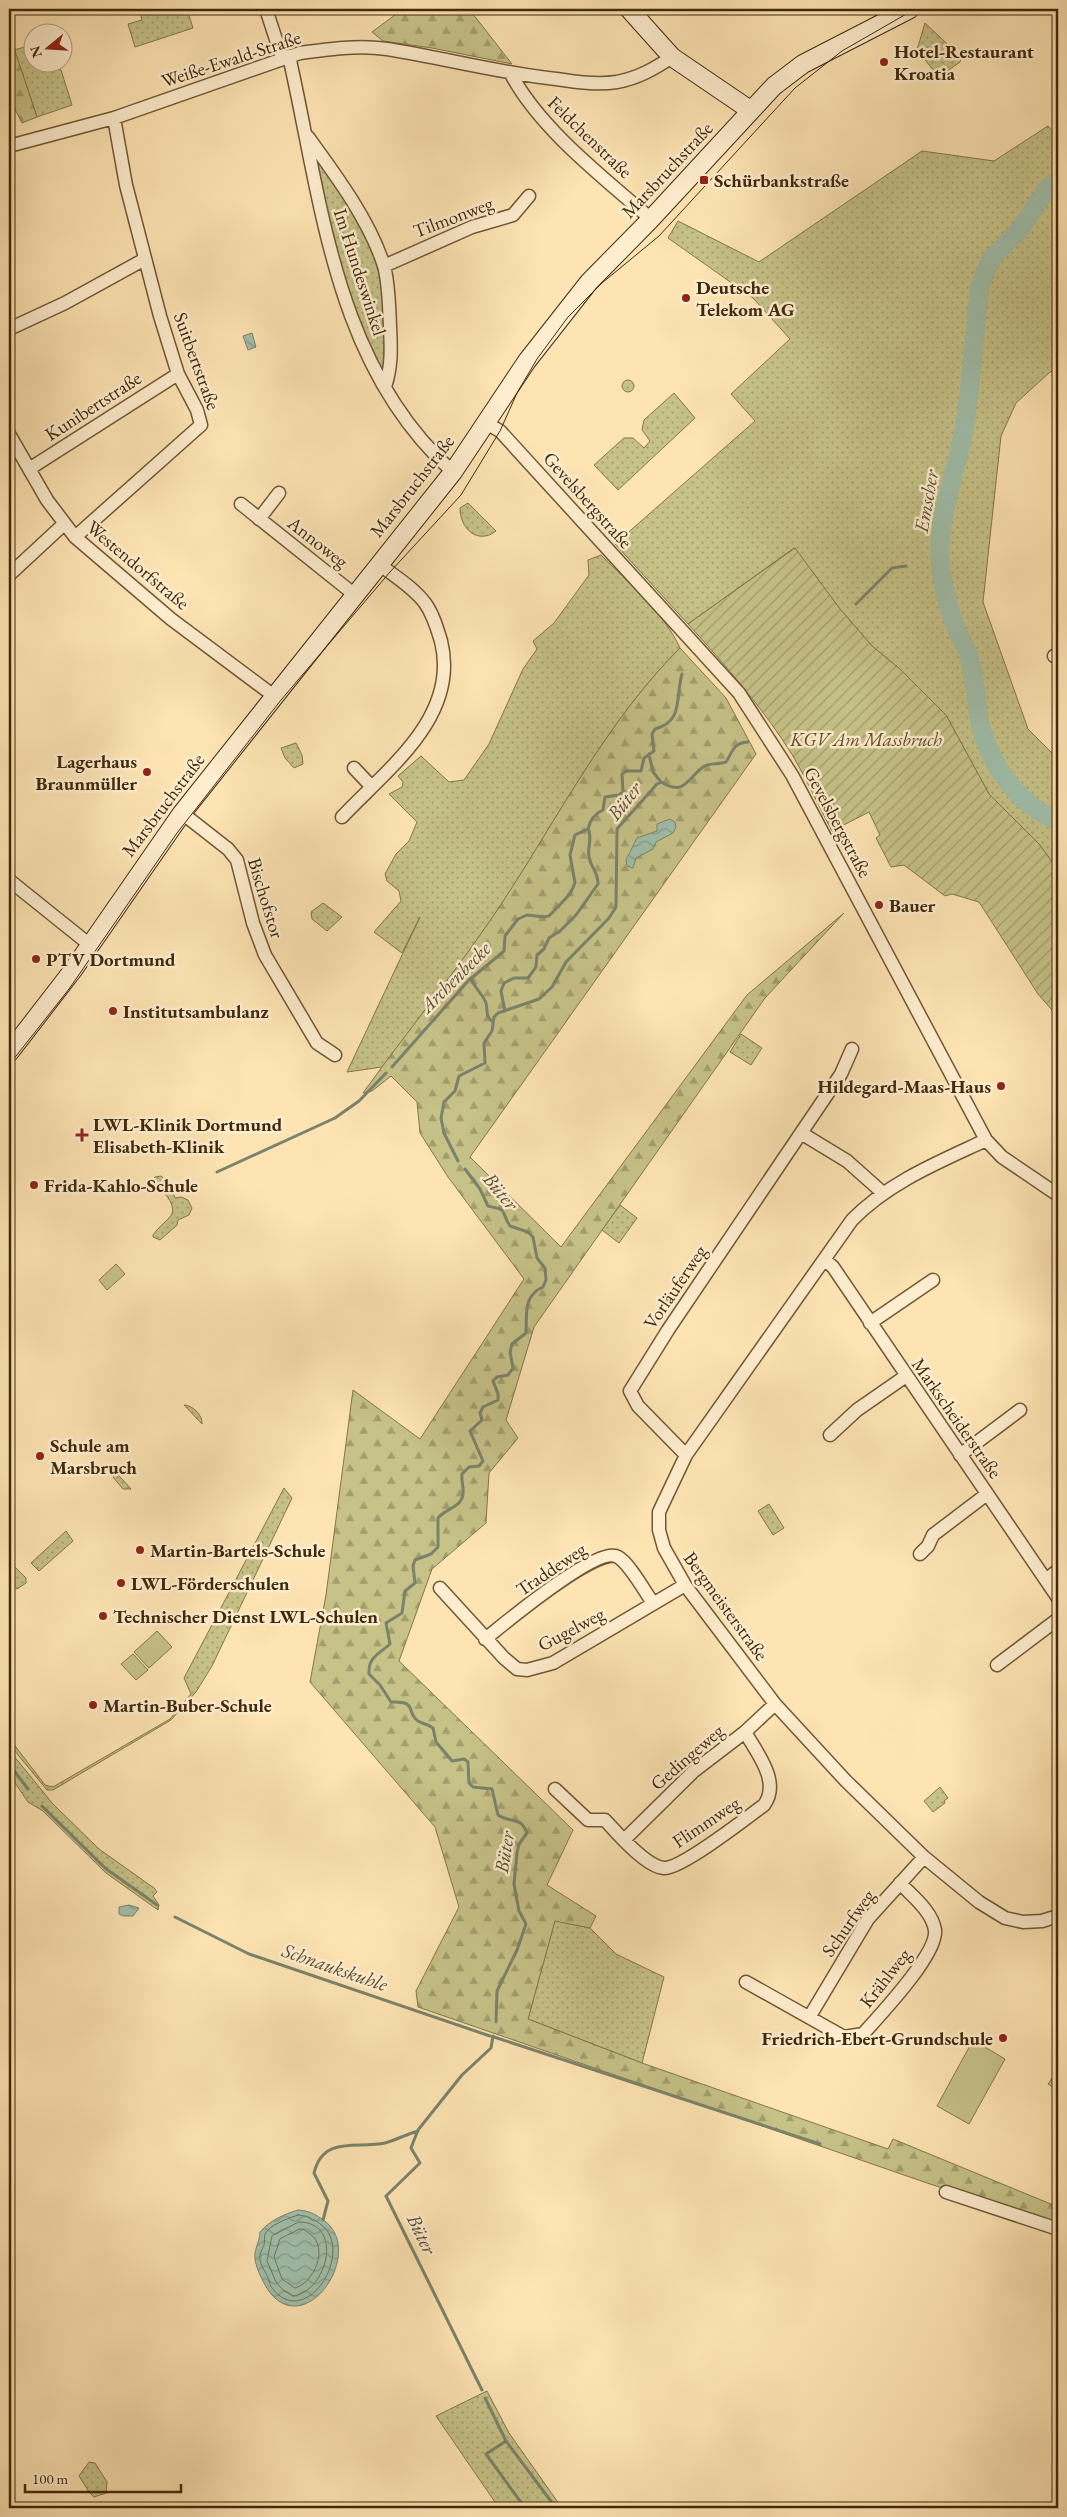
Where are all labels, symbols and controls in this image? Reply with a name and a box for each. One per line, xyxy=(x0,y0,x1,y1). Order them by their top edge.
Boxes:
north arrow xyxy=(22,22,72,72)
street label: Weiße-Ewald-Straße xyxy=(158,25,304,93)
place label: Hotel-Restaurant Kroatia xyxy=(894,39,1034,86)
text: N xyxy=(25,43,46,60)
marker: Hotel-Restaurant Kroatia xyxy=(878,56,890,68)
street label: Feldchenstraße xyxy=(542,90,638,184)
street label: Marsbruchstraße xyxy=(616,116,718,224)
place label: Schürbankstraße xyxy=(714,168,849,193)
marker: Schürbankstraße xyxy=(698,174,710,186)
street label: Tilmonweg xyxy=(409,190,497,244)
street label: Im Hundeswinkel xyxy=(328,205,392,339)
place label: Deutsche Telekom AG xyxy=(696,275,795,322)
marker: Deutsche Telekom AG xyxy=(680,292,692,304)
street label: Suitbertstraße xyxy=(168,309,226,413)
street label: Kunibertstraße xyxy=(40,366,146,446)
street label: Marsbruchstraße xyxy=(364,430,460,542)
street label: Gevelsbergstraße xyxy=(538,446,638,554)
water label: Emscher xyxy=(908,466,945,535)
street label: Annoweg xyxy=(282,510,354,574)
street label: Westendorfstraße xyxy=(81,515,195,615)
park label: KGV Am Massbruch xyxy=(789,727,942,752)
street label: Marsbruchstraße xyxy=(116,748,210,862)
place label: Lagerhaus Braunmüller xyxy=(36,749,137,796)
street label: Gevelsbergstraße xyxy=(798,762,878,882)
marker: Lagerhaus Braunmüller xyxy=(141,766,153,778)
water label: Büter xyxy=(600,775,648,826)
street label: Bischofstor xyxy=(242,855,290,942)
place label: Bauer xyxy=(889,893,936,918)
marker: Bauer xyxy=(873,899,885,911)
water label: Archenbecke xyxy=(412,936,496,1020)
place label: PTV Dortmund xyxy=(46,947,176,972)
marker: PTV Dortmund xyxy=(30,953,42,965)
place label: Institutsambulanz xyxy=(123,999,269,1024)
marker: Institutsambulanz xyxy=(107,1005,119,1017)
place label: Hildegard-Maas-Haus xyxy=(818,1074,991,1099)
marker: Hildegard-Maas-Haus xyxy=(995,1080,1007,1092)
place label: LWL-Klinik Dortmund Elisabeth-Klinik xyxy=(93,1112,283,1159)
marker: LWL-Klinik Dortmund Elisabeth-Klinik xyxy=(75,1128,89,1142)
water label: Büter xyxy=(477,1166,525,1216)
place label: Frida-Kahlo-Schule xyxy=(44,1173,198,1198)
marker: Frida-Kahlo-Schule xyxy=(28,1179,40,1191)
street label: Vorläuferweg xyxy=(638,1239,713,1334)
street label: Markscheiderstraße xyxy=(906,1353,1008,1483)
place label: Schule am Marsbruch xyxy=(50,1433,137,1480)
marker: Schule am Marsbruch xyxy=(34,1450,46,1462)
street label: Traddeweg xyxy=(511,1536,592,1602)
place label: Martin-Bartels-Schule xyxy=(150,1538,326,1563)
marker: Martin-Bartels-Schule xyxy=(134,1544,146,1556)
street label: Bergmeisterstraße xyxy=(678,1547,774,1665)
place label: LWL-Förderschulen xyxy=(131,1571,290,1596)
marker: LWL-Förderschulen xyxy=(115,1577,127,1589)
street label: Gugelweg xyxy=(533,1601,609,1657)
place label: Technischer Dienst LWL-Schulen xyxy=(113,1604,378,1629)
marker: Technischer Dienst LWL-Schulen xyxy=(97,1610,109,1622)
place label: Martin-Buber-Schule xyxy=(103,1693,272,1718)
marker: Martin-Buber-Schule xyxy=(87,1699,99,1711)
street label: Gedingeweg xyxy=(645,1718,729,1796)
street label: Flimmweg xyxy=(667,1790,745,1854)
water label: Büter xyxy=(488,1828,520,1876)
street label: Schurfweg xyxy=(816,1884,881,1962)
water label: Schnaukskuhle xyxy=(278,1937,391,1997)
street label: Krählweg xyxy=(854,1942,917,2013)
place label: Friedrich-Ebert-Grundschule xyxy=(761,2026,993,2051)
marker: Friedrich-Ebert-Grundschule xyxy=(997,2032,1009,2044)
water label: Büter xyxy=(401,2209,443,2260)
scale bar xyxy=(25,2462,181,2494)
text: 100 m xyxy=(32,2469,69,2488)

